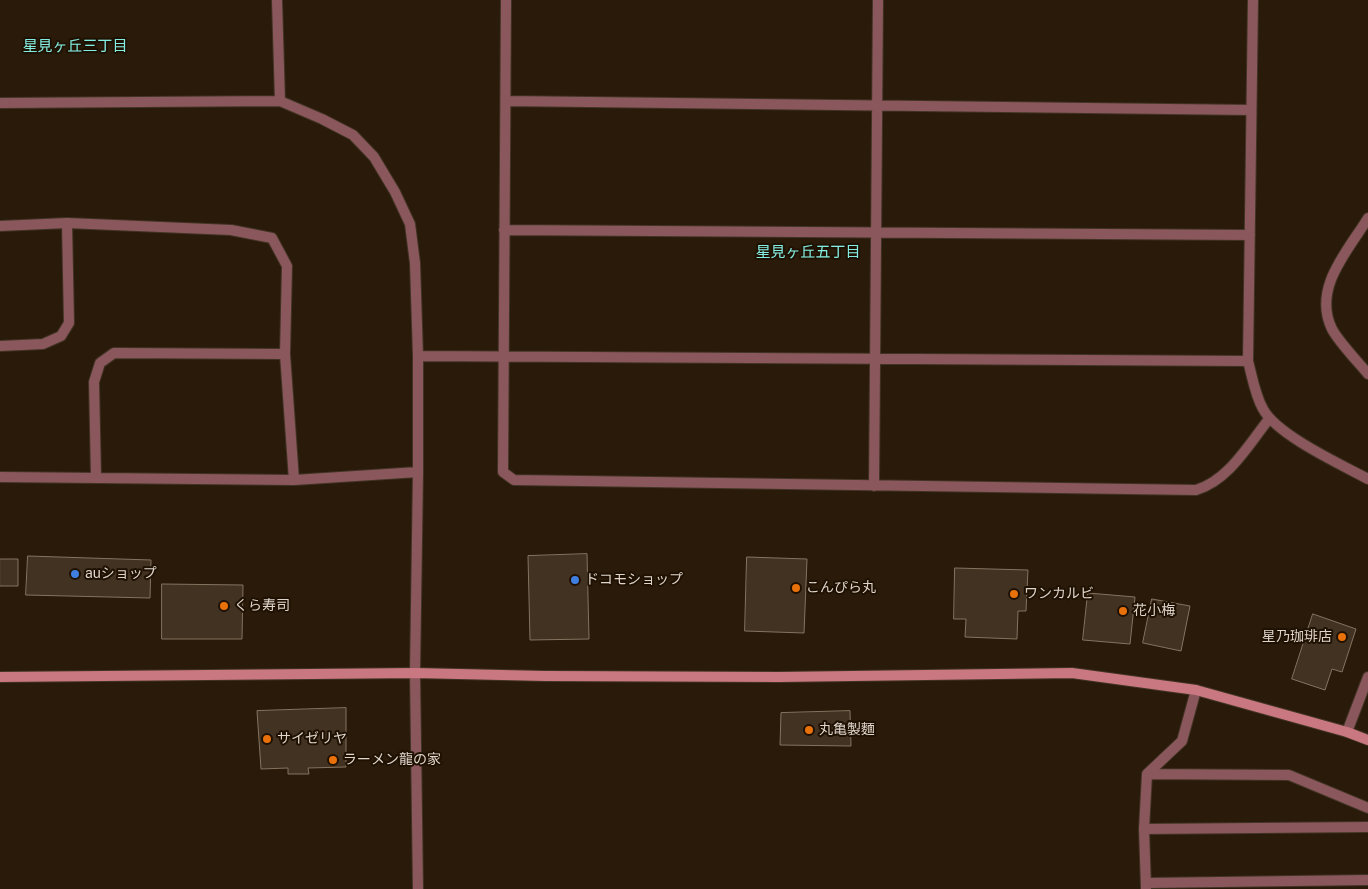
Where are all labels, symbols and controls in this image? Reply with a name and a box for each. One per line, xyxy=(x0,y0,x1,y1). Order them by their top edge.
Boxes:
district label: 星見ヶ丘三丁目 xyxy=(23,37,127,55)
district label: 星見ヶ丘五丁目 xyxy=(756,243,860,261)
place label: auショップ xyxy=(85,566,157,582)
marker: auショップ xyxy=(69,568,81,580)
place label: ドコモショップ xyxy=(585,572,683,588)
marker: ドコモショップ xyxy=(569,574,581,586)
place label: こんぴら丸 xyxy=(806,580,876,596)
marker: こんぴら丸 xyxy=(790,582,802,594)
place label: ワンカルビ xyxy=(1024,586,1094,602)
marker: ワンカルビ xyxy=(1008,588,1020,600)
place label: くら寿司 xyxy=(234,598,290,614)
marker: くら寿司 xyxy=(218,600,230,612)
place label: 花小梅 xyxy=(1133,603,1175,619)
marker: 花小梅 xyxy=(1117,605,1129,617)
place label: 星乃珈琲店 xyxy=(1262,629,1332,645)
marker: 星乃珈琲店 xyxy=(1336,631,1348,643)
place label: 丸亀製麵 xyxy=(819,722,875,738)
marker: 丸亀製麵 xyxy=(803,724,815,736)
place label: サイゼリヤ xyxy=(277,731,347,747)
marker: サイゼリヤ xyxy=(261,733,273,745)
place label: ラーメン龍の家 xyxy=(343,752,441,768)
marker: ラーメン龍の家 xyxy=(327,754,339,766)

